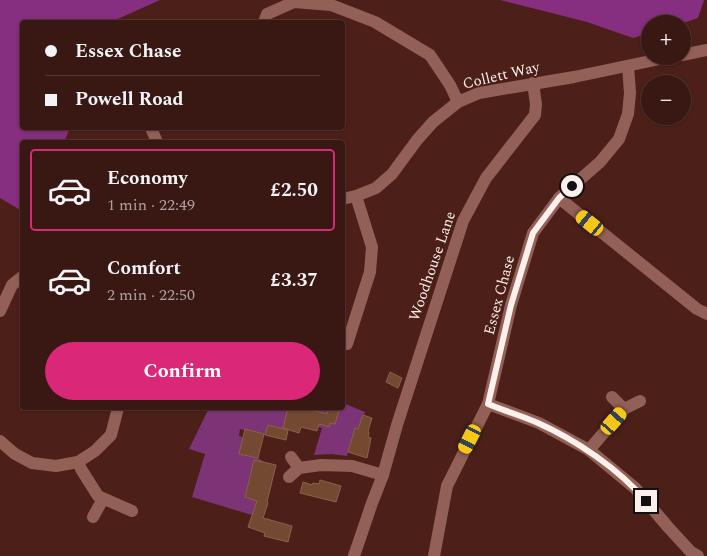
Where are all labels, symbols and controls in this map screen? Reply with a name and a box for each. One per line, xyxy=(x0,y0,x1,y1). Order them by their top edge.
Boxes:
map controls xyxy=(641,15,691,125)
button: + xyxy=(641,15,691,65)
text: Essex Chase xyxy=(75,37,182,66)
street label: Collett Way xyxy=(460,55,543,96)
button: − xyxy=(641,75,691,125)
text: Powell Road xyxy=(75,85,184,114)
text: Economy xyxy=(107,164,188,193)
icon: car xyxy=(47,168,92,213)
route start xyxy=(561,175,583,197)
text: £2.50 xyxy=(270,176,318,205)
text: 1 min · 22:49 xyxy=(107,193,195,217)
street label: Woodhouse Lane xyxy=(403,208,462,324)
car xyxy=(573,208,606,238)
street label: Essex Chase xyxy=(478,253,521,337)
text: Comfort xyxy=(107,254,181,283)
icon: car xyxy=(47,258,92,303)
text: £3.37 xyxy=(270,266,318,295)
text: 2 min · 22:50 xyxy=(107,283,195,307)
button: Confirm xyxy=(45,342,320,400)
car xyxy=(598,405,629,437)
car xyxy=(456,422,483,456)
route end xyxy=(635,490,657,512)

